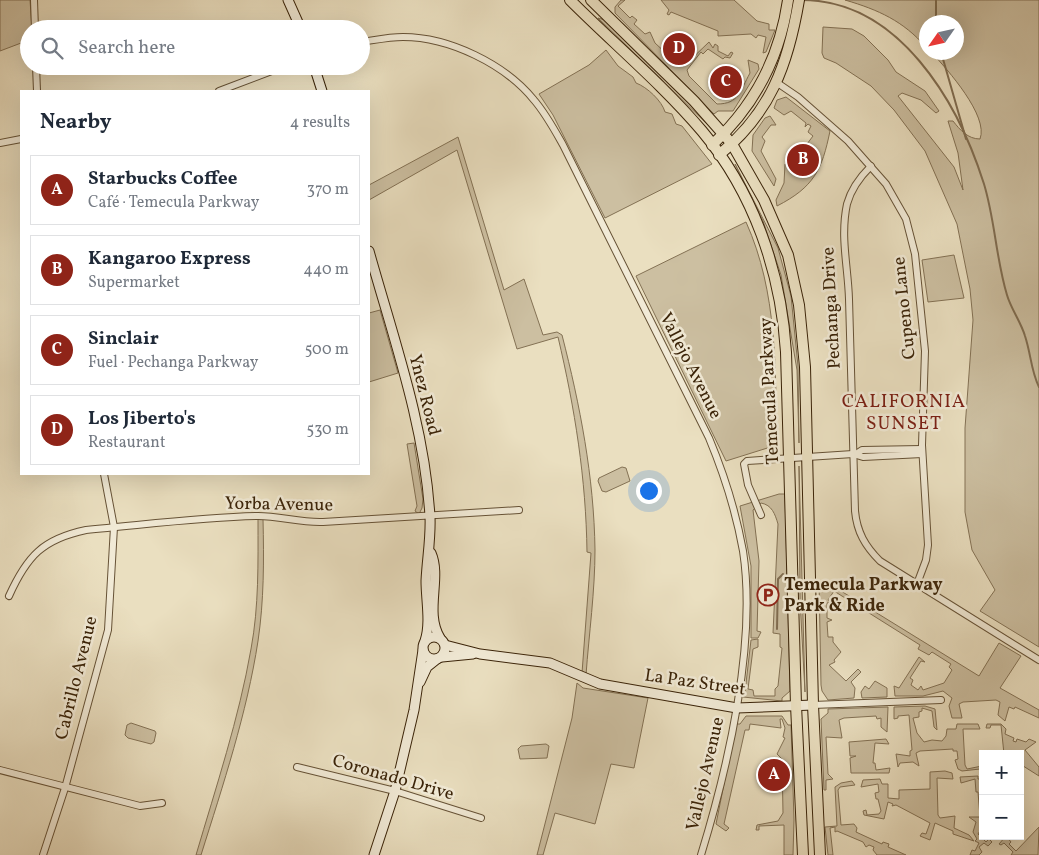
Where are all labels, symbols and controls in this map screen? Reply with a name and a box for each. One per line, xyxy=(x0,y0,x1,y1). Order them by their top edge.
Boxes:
north arrow xyxy=(919,15,964,60)
search box xyxy=(20,20,370,75)
pin: D xyxy=(663,30,695,68)
icon: search xyxy=(38,34,66,62)
text: Search here xyxy=(78,35,175,61)
pin: C xyxy=(710,63,742,101)
text: Nearby xyxy=(40,108,111,137)
text: 4 results xyxy=(290,112,350,134)
pin: B xyxy=(787,141,819,179)
text: Starbucks Coffee xyxy=(88,166,238,192)
text: A xyxy=(51,179,63,201)
text: 370 m xyxy=(307,179,349,201)
text: Café · Temecula Parkway xyxy=(88,192,259,214)
text: Kangaroo Express xyxy=(88,246,251,272)
street label: Pechanga Drive xyxy=(816,246,848,370)
street label: Cupeno Lane xyxy=(887,255,923,361)
text: B xyxy=(52,259,62,281)
text: 440 m xyxy=(303,259,349,281)
text: Supermarket xyxy=(88,272,180,294)
street label: Vallejo Avenue xyxy=(652,309,728,423)
street label: Temecula Parkway xyxy=(754,317,786,465)
text: Sinclair xyxy=(88,326,159,352)
text: C xyxy=(52,339,62,361)
text: 500 m xyxy=(305,339,349,361)
text: Fuel · Pechanga Parkway xyxy=(88,352,258,374)
street label: Ynez Road xyxy=(402,352,446,438)
district label: CALIFORNIA SUNSET xyxy=(842,389,966,437)
text: Los Jiberto's xyxy=(88,406,196,432)
text: D xyxy=(51,419,63,441)
text: 530 m xyxy=(306,419,349,441)
text: Restaurant xyxy=(88,432,166,454)
your location xyxy=(636,478,662,504)
street label: Yorba Avenue xyxy=(225,492,333,518)
place label: Temecula Parkway Park & Ride xyxy=(784,573,943,619)
parking icon: Temecula Parkway Park & Ride xyxy=(756,583,780,607)
street label: Cabrillo Avenue xyxy=(50,614,104,742)
street label: La Paz Street xyxy=(643,664,747,702)
street label: Vallejo Avenue xyxy=(681,715,731,833)
street label: Coronado Drive xyxy=(329,749,457,807)
map controls xyxy=(979,750,1024,840)
button: + xyxy=(979,750,1024,795)
pin: A xyxy=(758,756,790,794)
button: − xyxy=(979,795,1024,840)

